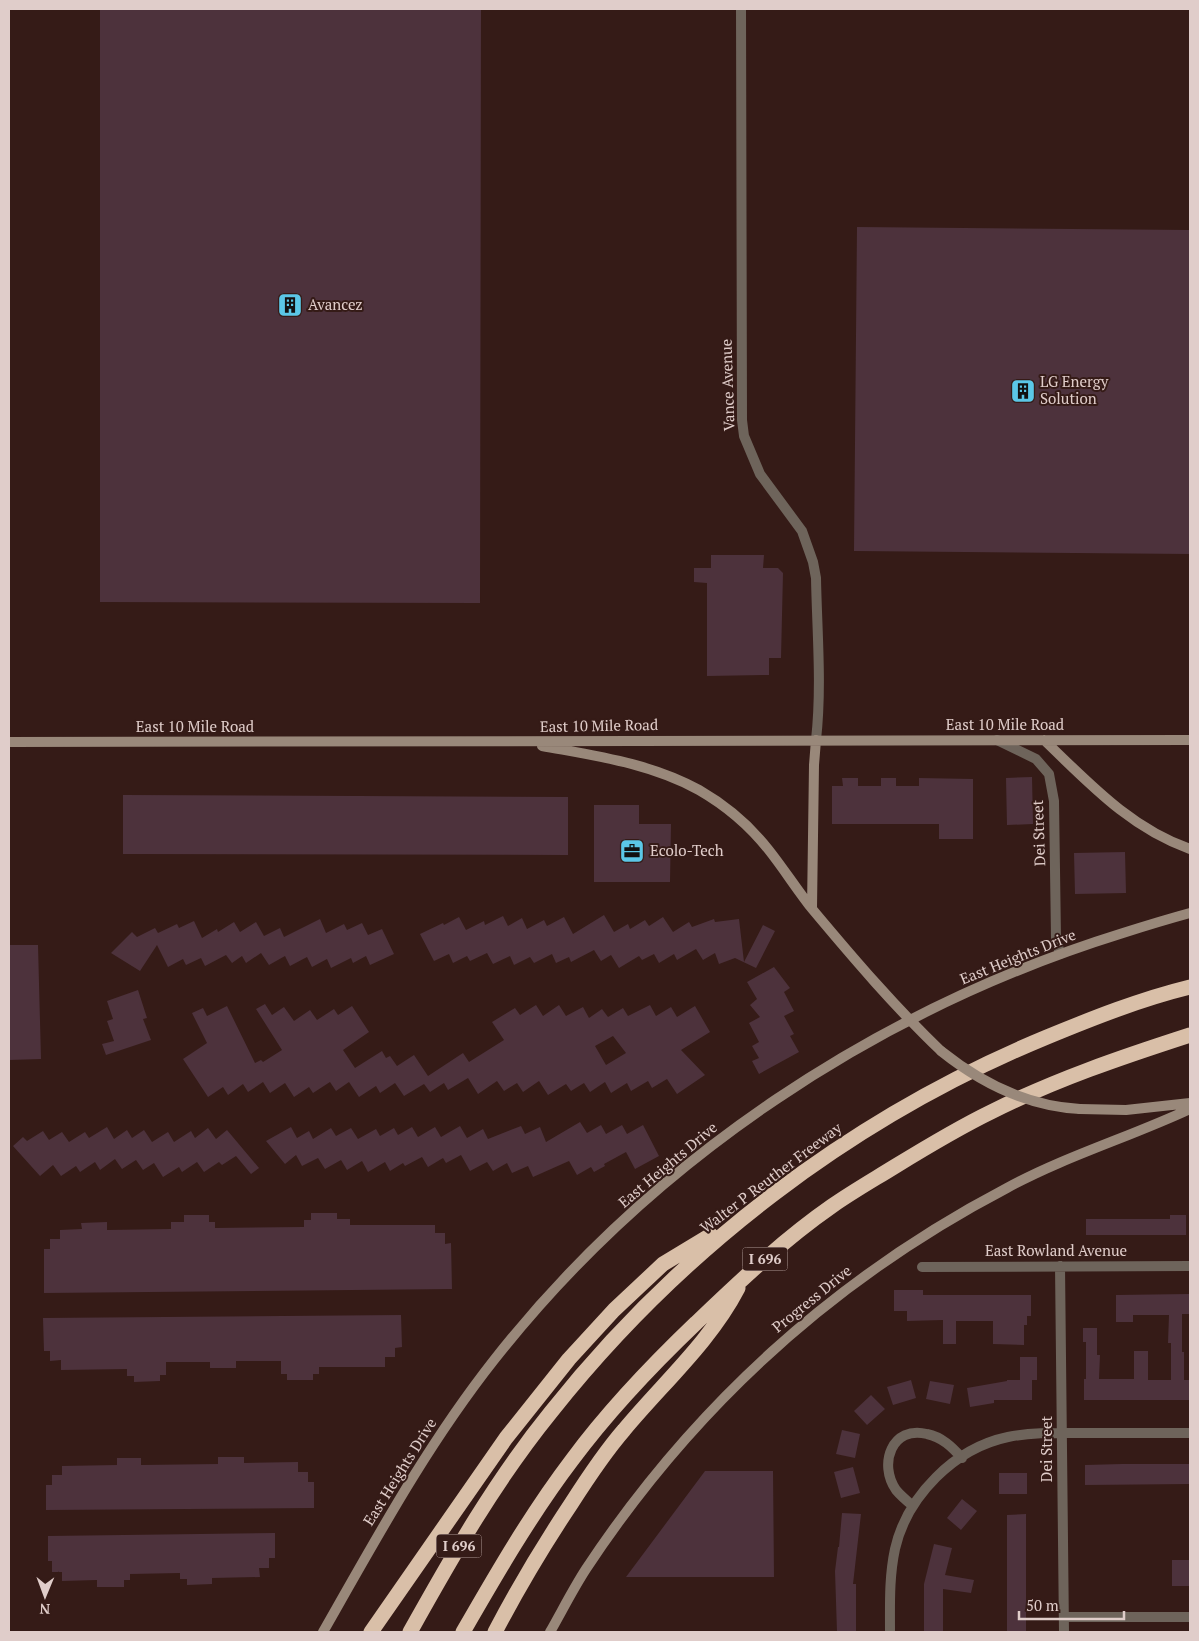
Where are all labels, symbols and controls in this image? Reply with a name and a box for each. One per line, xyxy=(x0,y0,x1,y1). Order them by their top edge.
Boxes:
building icon: Avancez xyxy=(277,292,303,318)
place label: Avancez xyxy=(308,294,363,314)
street label: Vance Avenue xyxy=(715,339,739,431)
place label: LG Energy Solution xyxy=(1040,371,1109,408)
building icon: LG Energy Solution xyxy=(1010,378,1036,404)
street label: East 10 Mile Road xyxy=(540,714,658,736)
street label: East 10 Mile Road xyxy=(946,714,1064,734)
street label: East 10 Mile Road xyxy=(136,716,254,736)
street label: Dei Street xyxy=(1027,799,1049,867)
office icon: Ecolo-Tech xyxy=(619,838,645,864)
place label: Ecolo-Tech xyxy=(650,840,724,860)
street label: East Heights Drive xyxy=(957,924,1078,988)
street label: East Heights Drive xyxy=(614,1117,721,1211)
street label: Walter P Reuther Freeway xyxy=(696,1117,845,1237)
street label: East Rowland Avenue xyxy=(985,1240,1127,1260)
road number: I 696 xyxy=(742,1248,788,1270)
street label: Progress Drive xyxy=(768,1260,855,1336)
street label: East Heights Drive xyxy=(358,1414,440,1529)
street label: Dei Street xyxy=(1036,1415,1056,1482)
road number: I 696 xyxy=(436,1534,482,1558)
north arrow xyxy=(20,1571,70,1621)
scale bar xyxy=(1019,1588,1124,1620)
text: 50 m xyxy=(1026,1595,1059,1615)
text: N xyxy=(39,1600,50,1619)

